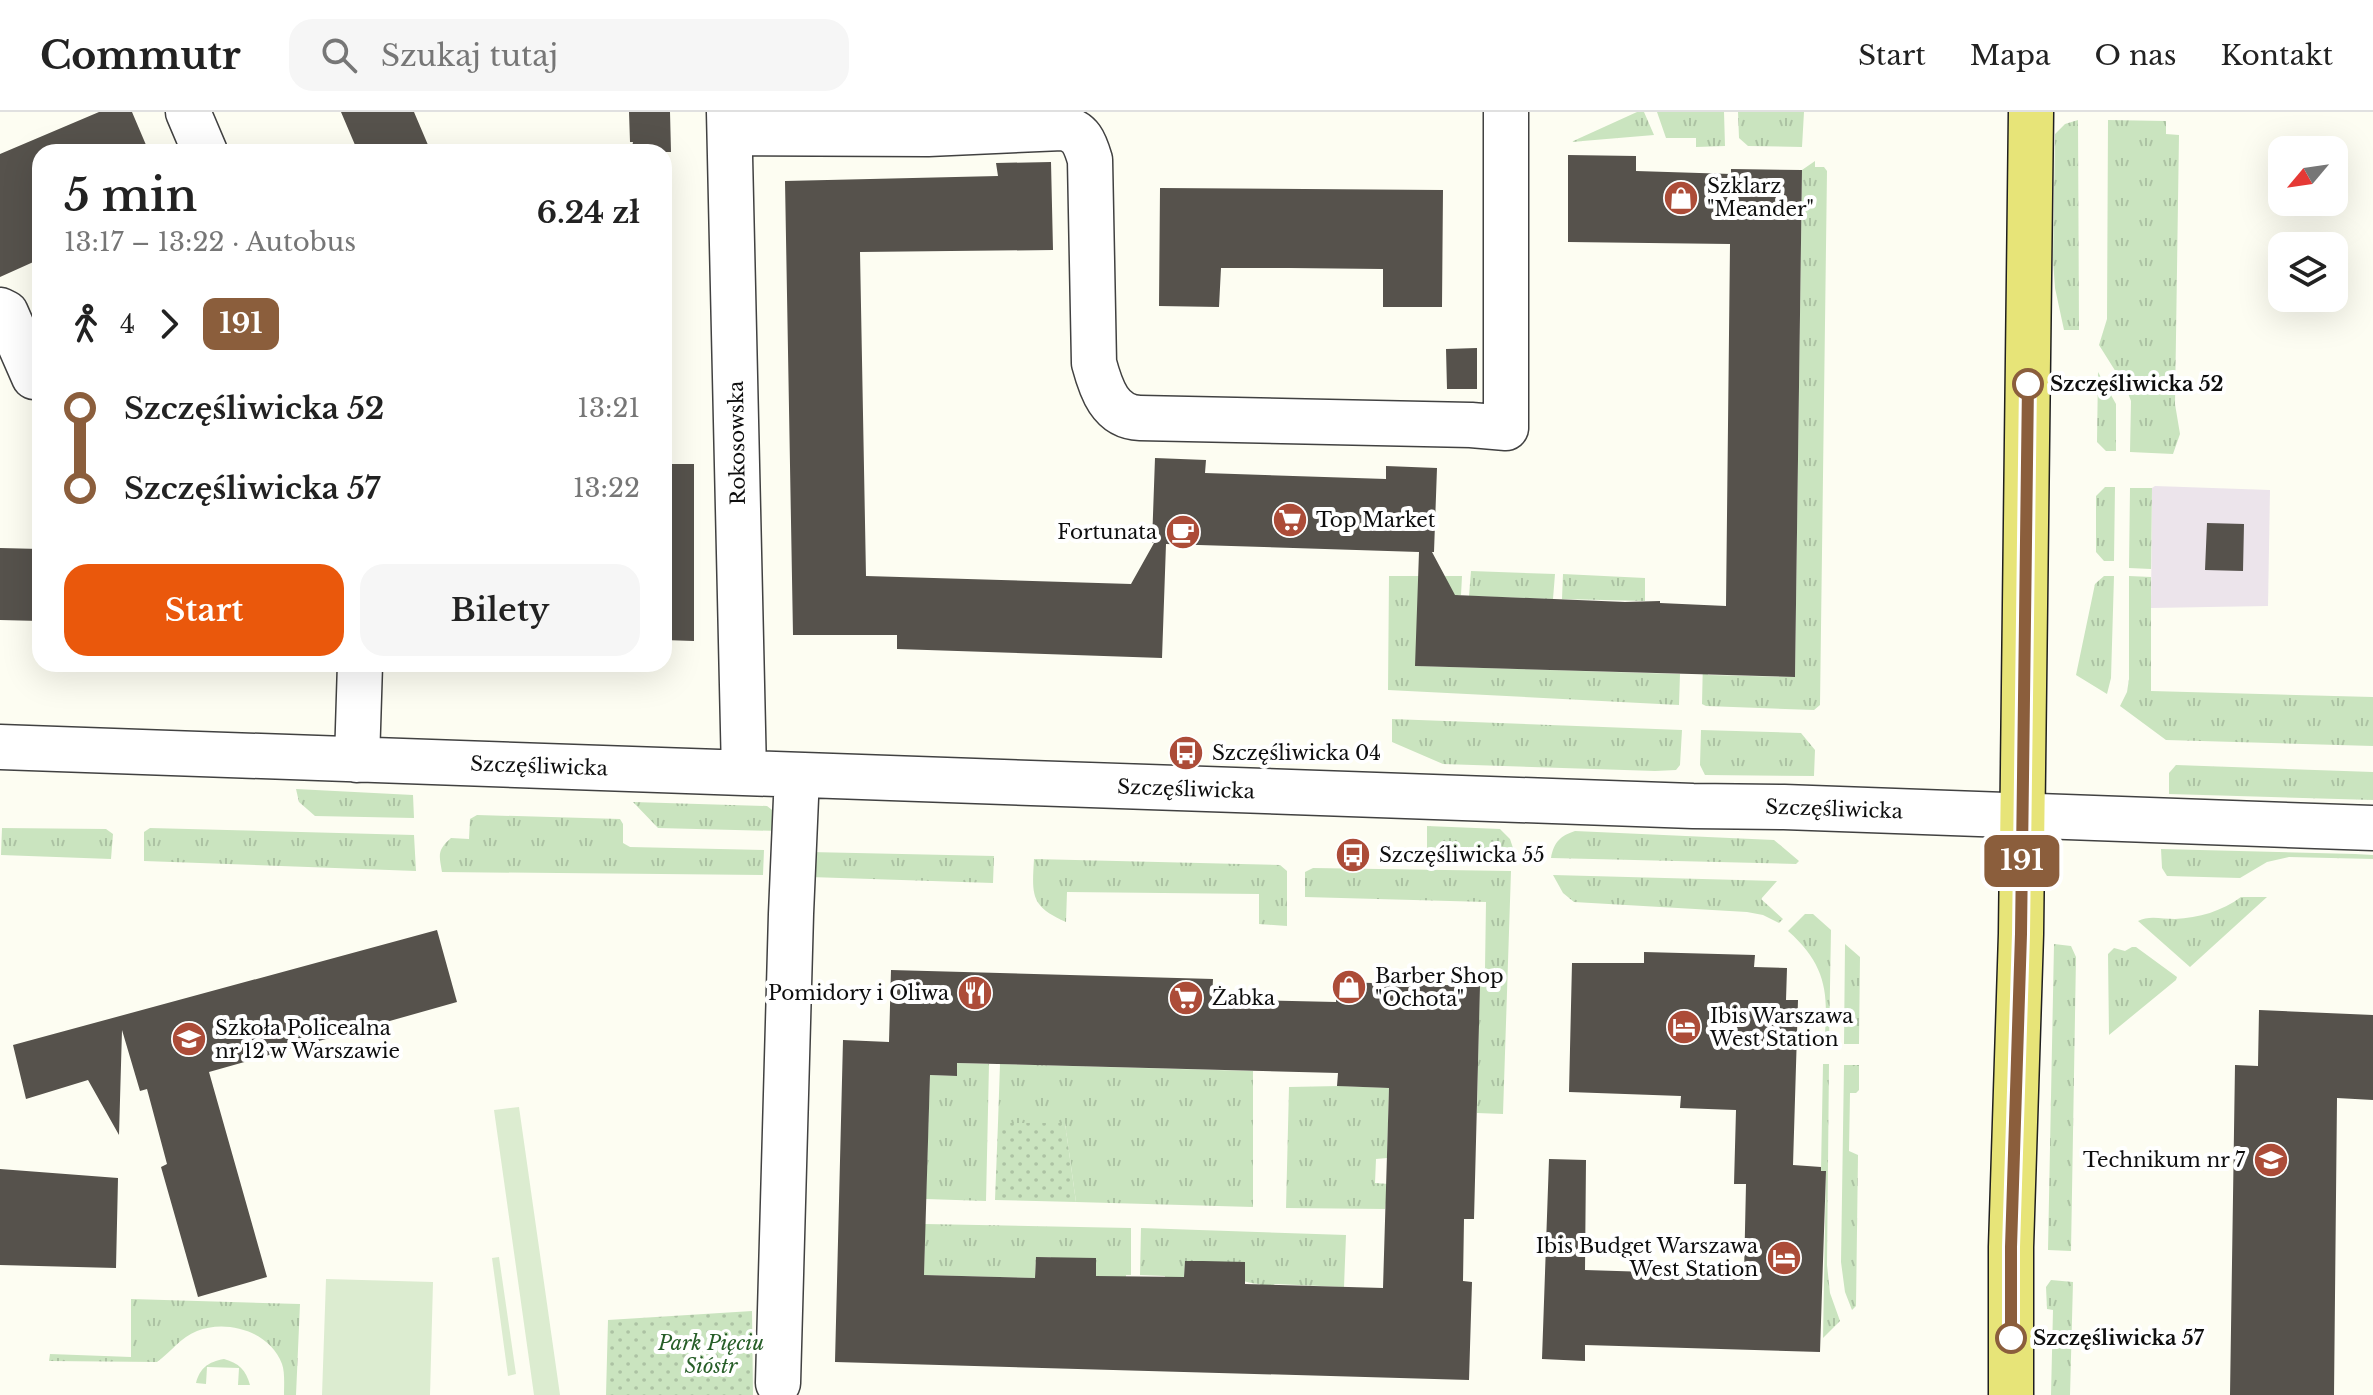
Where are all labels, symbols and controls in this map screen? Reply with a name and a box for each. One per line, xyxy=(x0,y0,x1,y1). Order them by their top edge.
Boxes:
search box xyxy=(289,19,849,91)
text: Commutr xyxy=(40,32,241,79)
icon: search xyxy=(317,33,361,77)
text: Szukaj tutaj xyxy=(381,37,558,74)
text: Start xyxy=(1858,38,1926,73)
text: Mapa xyxy=(1970,38,2050,73)
text: O nas xyxy=(2094,38,2176,73)
text: Kontakt xyxy=(2220,38,2333,73)
north arrow xyxy=(2268,136,2348,216)
map controls xyxy=(2268,136,2348,312)
text: 5 min xyxy=(64,168,197,223)
place label: Szklarz "Meander" xyxy=(1707,174,1814,221)
shop icon: Szklarz "Meander" xyxy=(1662,179,1700,217)
text: 6.24 zł xyxy=(537,194,640,231)
text: 13:17 – 13:22 · Autobus xyxy=(64,226,356,258)
button: layers xyxy=(2268,232,2348,312)
icon: walk xyxy=(64,302,108,346)
icon: forward xyxy=(147,302,191,346)
text: 191 xyxy=(219,306,263,341)
text: 4 xyxy=(120,308,135,340)
marker: Szczęśliwicka 52 xyxy=(2013,369,2043,399)
place label: Szczęśliwicka 52 xyxy=(2050,372,2224,396)
street label: Rokosowska xyxy=(724,380,750,505)
text: Szczęśliwicka 52 xyxy=(124,390,384,427)
text: 13:21 xyxy=(577,392,640,424)
text: Szczęśliwicka 57 xyxy=(124,470,380,507)
text: 13:22 xyxy=(573,472,640,504)
supermarket icon: Top Market xyxy=(1271,501,1309,539)
place label: Top Market xyxy=(1316,508,1436,532)
cafe icon: Fortunata xyxy=(1164,513,1202,551)
place label: Fortunata xyxy=(1057,520,1158,544)
button: Start xyxy=(64,564,344,656)
button: Bilety xyxy=(360,564,640,656)
bus stop icon: Szczęśliwicka 04 xyxy=(1167,734,1205,772)
place label: Szczęśliwicka 04 xyxy=(1212,741,1381,765)
street label: Szczęśliwicka xyxy=(470,752,609,780)
street label: Szczęśliwicka xyxy=(1117,775,1256,803)
street label: Szczęśliwicka xyxy=(1765,795,1904,823)
line badge: 191 xyxy=(1976,835,2068,887)
bus stop icon: Szczęśliwicka 55 xyxy=(1334,836,1372,874)
place label: Szczęśliwicka 55 xyxy=(1379,843,1545,867)
text: 191 xyxy=(2000,843,2044,878)
place label: Barber Shop "Ochota" xyxy=(1375,964,1504,1011)
shop icon: Barber Shop "Ochota" xyxy=(1330,968,1368,1006)
restaurant icon: Pomidory i Oliwa xyxy=(956,974,994,1012)
supermarket icon: Żabka xyxy=(1167,979,1205,1017)
place label: Pomidory i Oliwa xyxy=(768,981,950,1005)
place label: Żabka xyxy=(1212,985,1276,1010)
place label: Ibis Warszawa West Station xyxy=(1709,1004,1854,1051)
hotel icon: Ibis Warszawa West Station xyxy=(1665,1008,1703,1046)
place label: Szkoła Policealna nr 12 w Warszawie xyxy=(215,1016,400,1063)
school or university icon: Szkoła Policealna nr 12 w Warszawie xyxy=(170,1020,208,1058)
school or university icon: Technikum nr 7 xyxy=(2252,1141,2290,1179)
place label: Technikum nr 7 xyxy=(2083,1148,2246,1172)
place label: Ibis Budget Warszawa West Station xyxy=(1536,1234,1759,1281)
hotel icon: Ibis Budget Warszawa West Station xyxy=(1765,1239,1803,1277)
marker: Szczęśliwicka 57 xyxy=(1996,1323,2026,1353)
place label: Szczęśliwicka 57 xyxy=(2033,1326,2205,1350)
park label: Park Pięciu Sióstr xyxy=(657,1331,764,1378)

